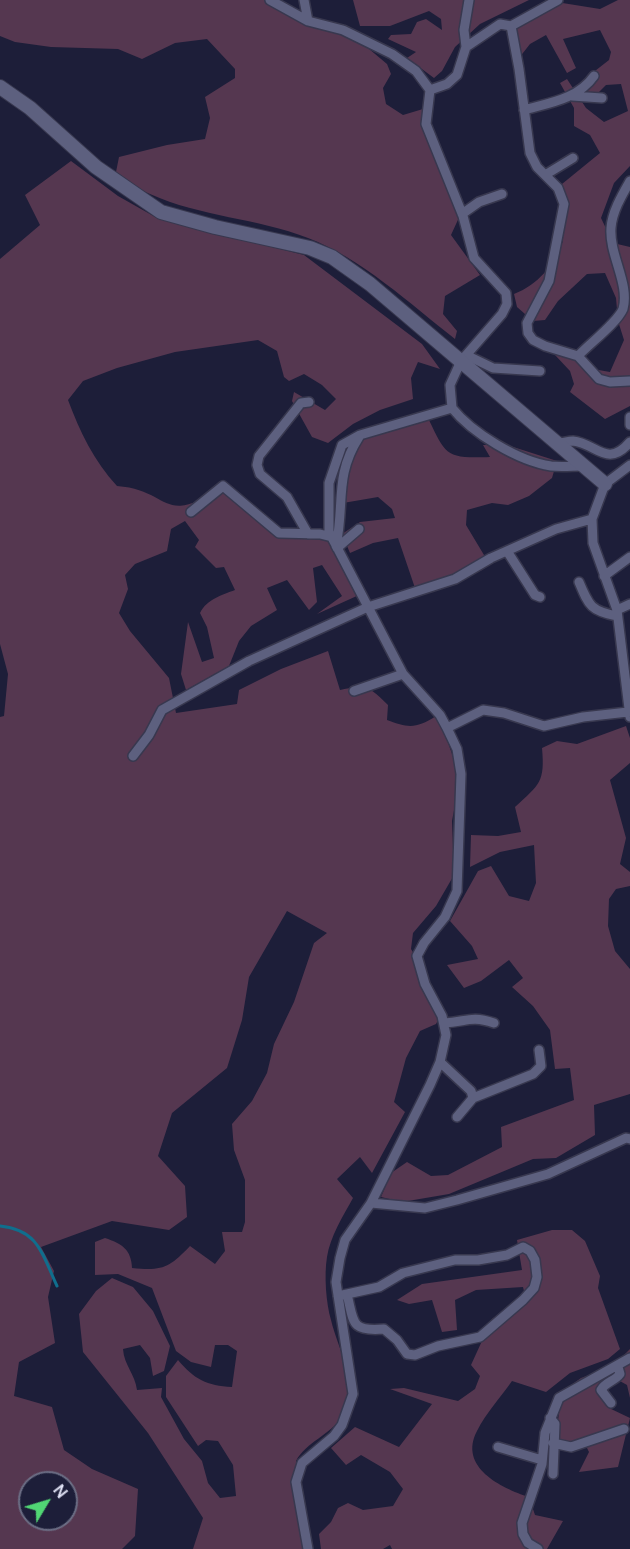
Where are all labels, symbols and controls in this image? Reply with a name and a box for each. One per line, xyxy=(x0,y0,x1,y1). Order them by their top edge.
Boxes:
north arrow xyxy=(18,1471,78,1531)
text: N xyxy=(48,1480,73,1502)

